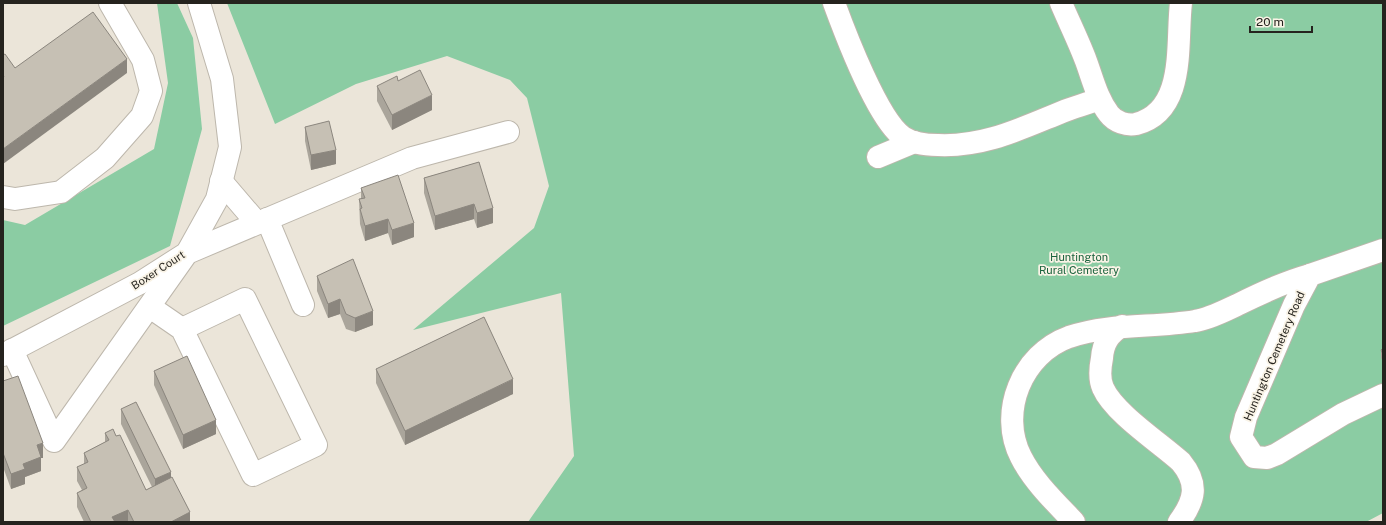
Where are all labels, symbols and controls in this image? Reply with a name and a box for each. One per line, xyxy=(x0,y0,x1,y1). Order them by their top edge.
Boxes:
scale bar xyxy=(1250,8,1312,34)
text: 20 m xyxy=(1256,15,1284,29)
street label: Boxer Court xyxy=(129,248,187,292)
park label: Huntington Rural Cemetery xyxy=(1039,251,1119,276)
street label: Huntington Cemetery Road xyxy=(1241,290,1307,422)

